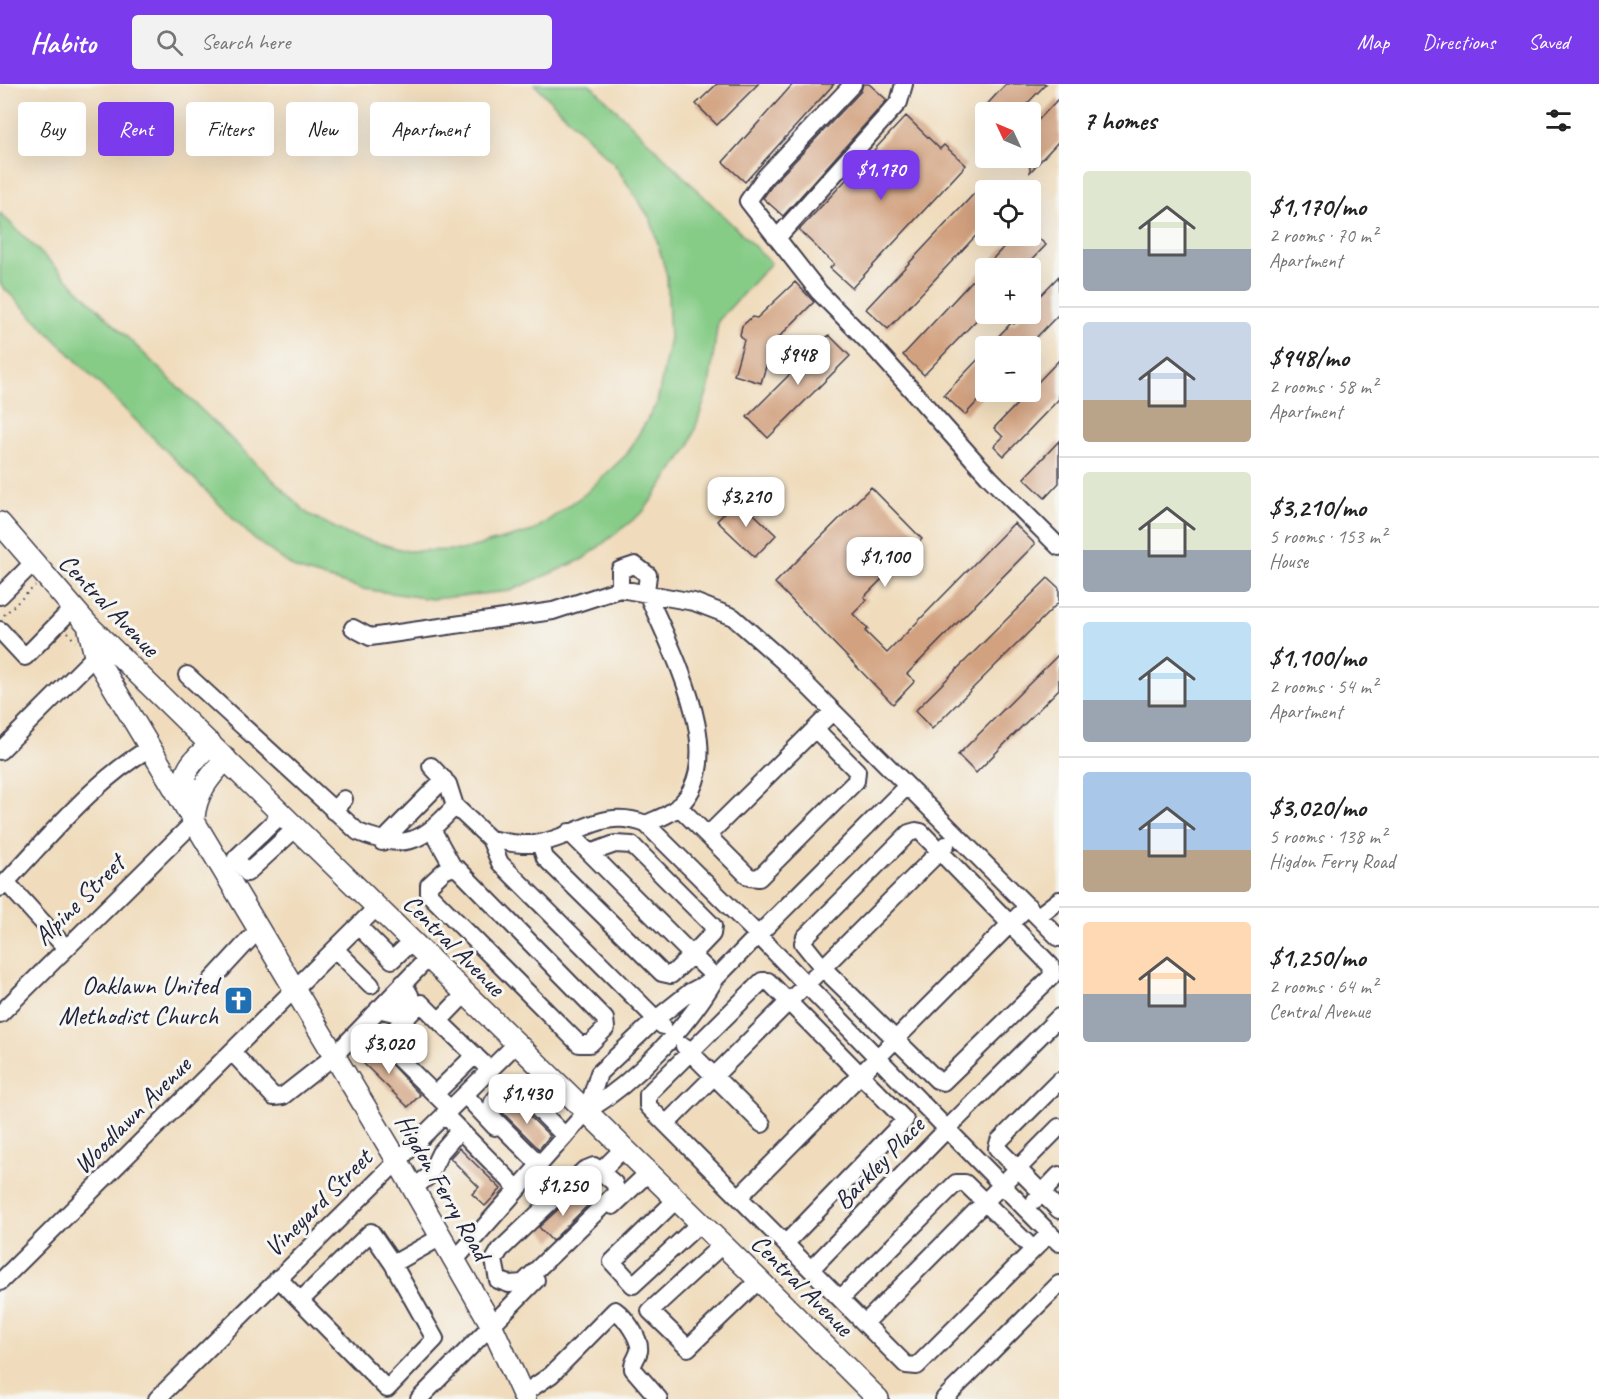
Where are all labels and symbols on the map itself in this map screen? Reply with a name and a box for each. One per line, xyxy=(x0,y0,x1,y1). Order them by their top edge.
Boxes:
north arrow xyxy=(975,102,1041,168)
pin: $1,170 xyxy=(832,150,930,201)
pin: $948 xyxy=(762,335,834,386)
pin: $3,210 xyxy=(697,477,795,528)
pin: $1,100 xyxy=(836,537,934,588)
street label: Central Avenue xyxy=(51,546,168,665)
street label: Alpine Street xyxy=(27,845,134,952)
street label: Central Avenue xyxy=(396,887,513,1004)
place label: Oaklawn United Methodist Church xyxy=(58,969,222,1032)
church icon: Oaklawn United Methodist Church xyxy=(223,984,255,1016)
pin: $3,020 xyxy=(340,1024,438,1075)
street label: Woodlawn Avenue xyxy=(66,1048,199,1181)
pin: $1,430 xyxy=(478,1074,576,1125)
street label: Higdon Ferry Road xyxy=(388,1108,500,1269)
street label: Barkley Place xyxy=(826,1108,933,1217)
street label: Vineyard Street xyxy=(257,1140,381,1264)
pin: $1,250 xyxy=(514,1166,612,1217)
street label: Central Avenue xyxy=(744,1227,861,1344)

